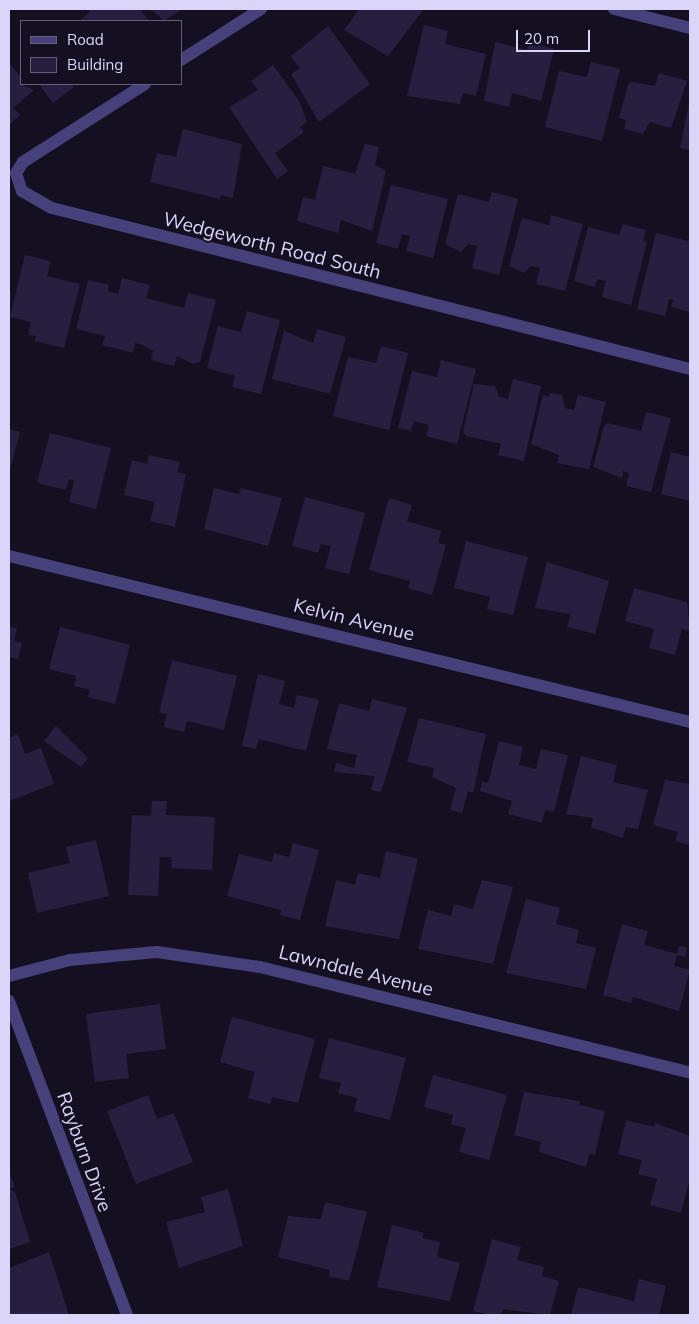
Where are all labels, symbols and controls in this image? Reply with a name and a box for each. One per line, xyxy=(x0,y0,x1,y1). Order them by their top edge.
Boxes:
legend xyxy=(20,20,182,85)
scale bar xyxy=(519,20,593,52)
text: 20 m xyxy=(524,29,559,48)
text: Road xyxy=(67,30,104,49)
text: Building xyxy=(67,55,123,74)
street label: Wedgeworth Road South xyxy=(161,208,383,284)
street label: Kelvin Avenue xyxy=(291,594,417,646)
street label: Lawndale Avenue xyxy=(277,941,435,1001)
street label: Rayburn Drive xyxy=(52,1089,116,1215)

